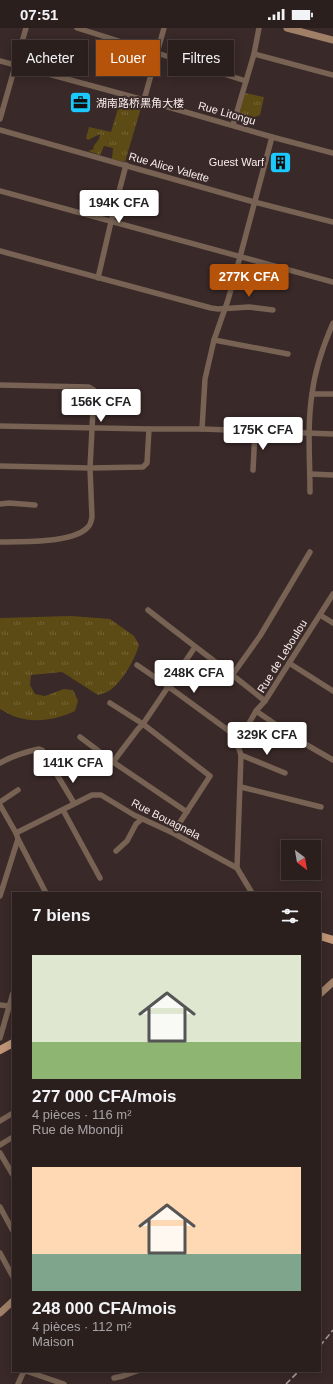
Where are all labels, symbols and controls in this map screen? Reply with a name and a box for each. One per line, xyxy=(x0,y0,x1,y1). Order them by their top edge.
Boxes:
text: 07:51 xyxy=(20,6,58,23)
chip: Acheter xyxy=(12,40,88,76)
chip: Louer xyxy=(96,40,160,76)
chip: Filtres xyxy=(168,40,234,76)
office icon: 湖南路桥黑角大楼 xyxy=(67,90,93,116)
place label: 湖南路桥黑角大楼 xyxy=(96,97,184,109)
street label: Rue Litongu xyxy=(197,99,257,127)
building icon: Guest Warf xyxy=(267,149,293,175)
street label: Rue Alice Valette xyxy=(127,150,211,184)
place label: Guest Warf xyxy=(209,156,265,168)
pin: 194K CFA xyxy=(78,190,160,224)
text: 194K CFA xyxy=(89,195,149,210)
pin: 277K CFA xyxy=(208,264,290,298)
text: 277K CFA xyxy=(219,269,279,284)
pin: 156K CFA xyxy=(60,389,142,423)
text: 156K CFA xyxy=(71,394,131,409)
pin: 175K CFA xyxy=(222,417,304,451)
text: 175K CFA xyxy=(233,422,293,437)
street label: Rue de Leboulou xyxy=(255,617,309,695)
pin: 248K CFA xyxy=(153,660,235,694)
text: 248K CFA xyxy=(164,665,224,680)
pin: 329K CFA xyxy=(226,722,308,756)
text: 329K CFA xyxy=(237,727,297,742)
pin: 141K CFA xyxy=(32,750,114,784)
text: 141K CFA xyxy=(43,755,103,770)
street label: Rue Bouagnela xyxy=(129,796,203,842)
north arrow xyxy=(281,840,321,880)
map controls xyxy=(281,840,321,880)
icon: filters xyxy=(279,905,301,927)
text: 7 biens xyxy=(32,906,91,925)
icon: home xyxy=(131,981,203,1053)
text: 277 000 CFA/mois xyxy=(32,1087,177,1106)
text: 4 pièces · 116 m² xyxy=(32,1107,131,1122)
text: Rue de Mbondji xyxy=(32,1122,123,1137)
icon: home xyxy=(131,1193,203,1265)
text: 248 000 CFA/mois xyxy=(32,1299,177,1318)
text: 4 pièces · 112 m² xyxy=(32,1319,131,1334)
text: Maison xyxy=(32,1334,74,1349)

